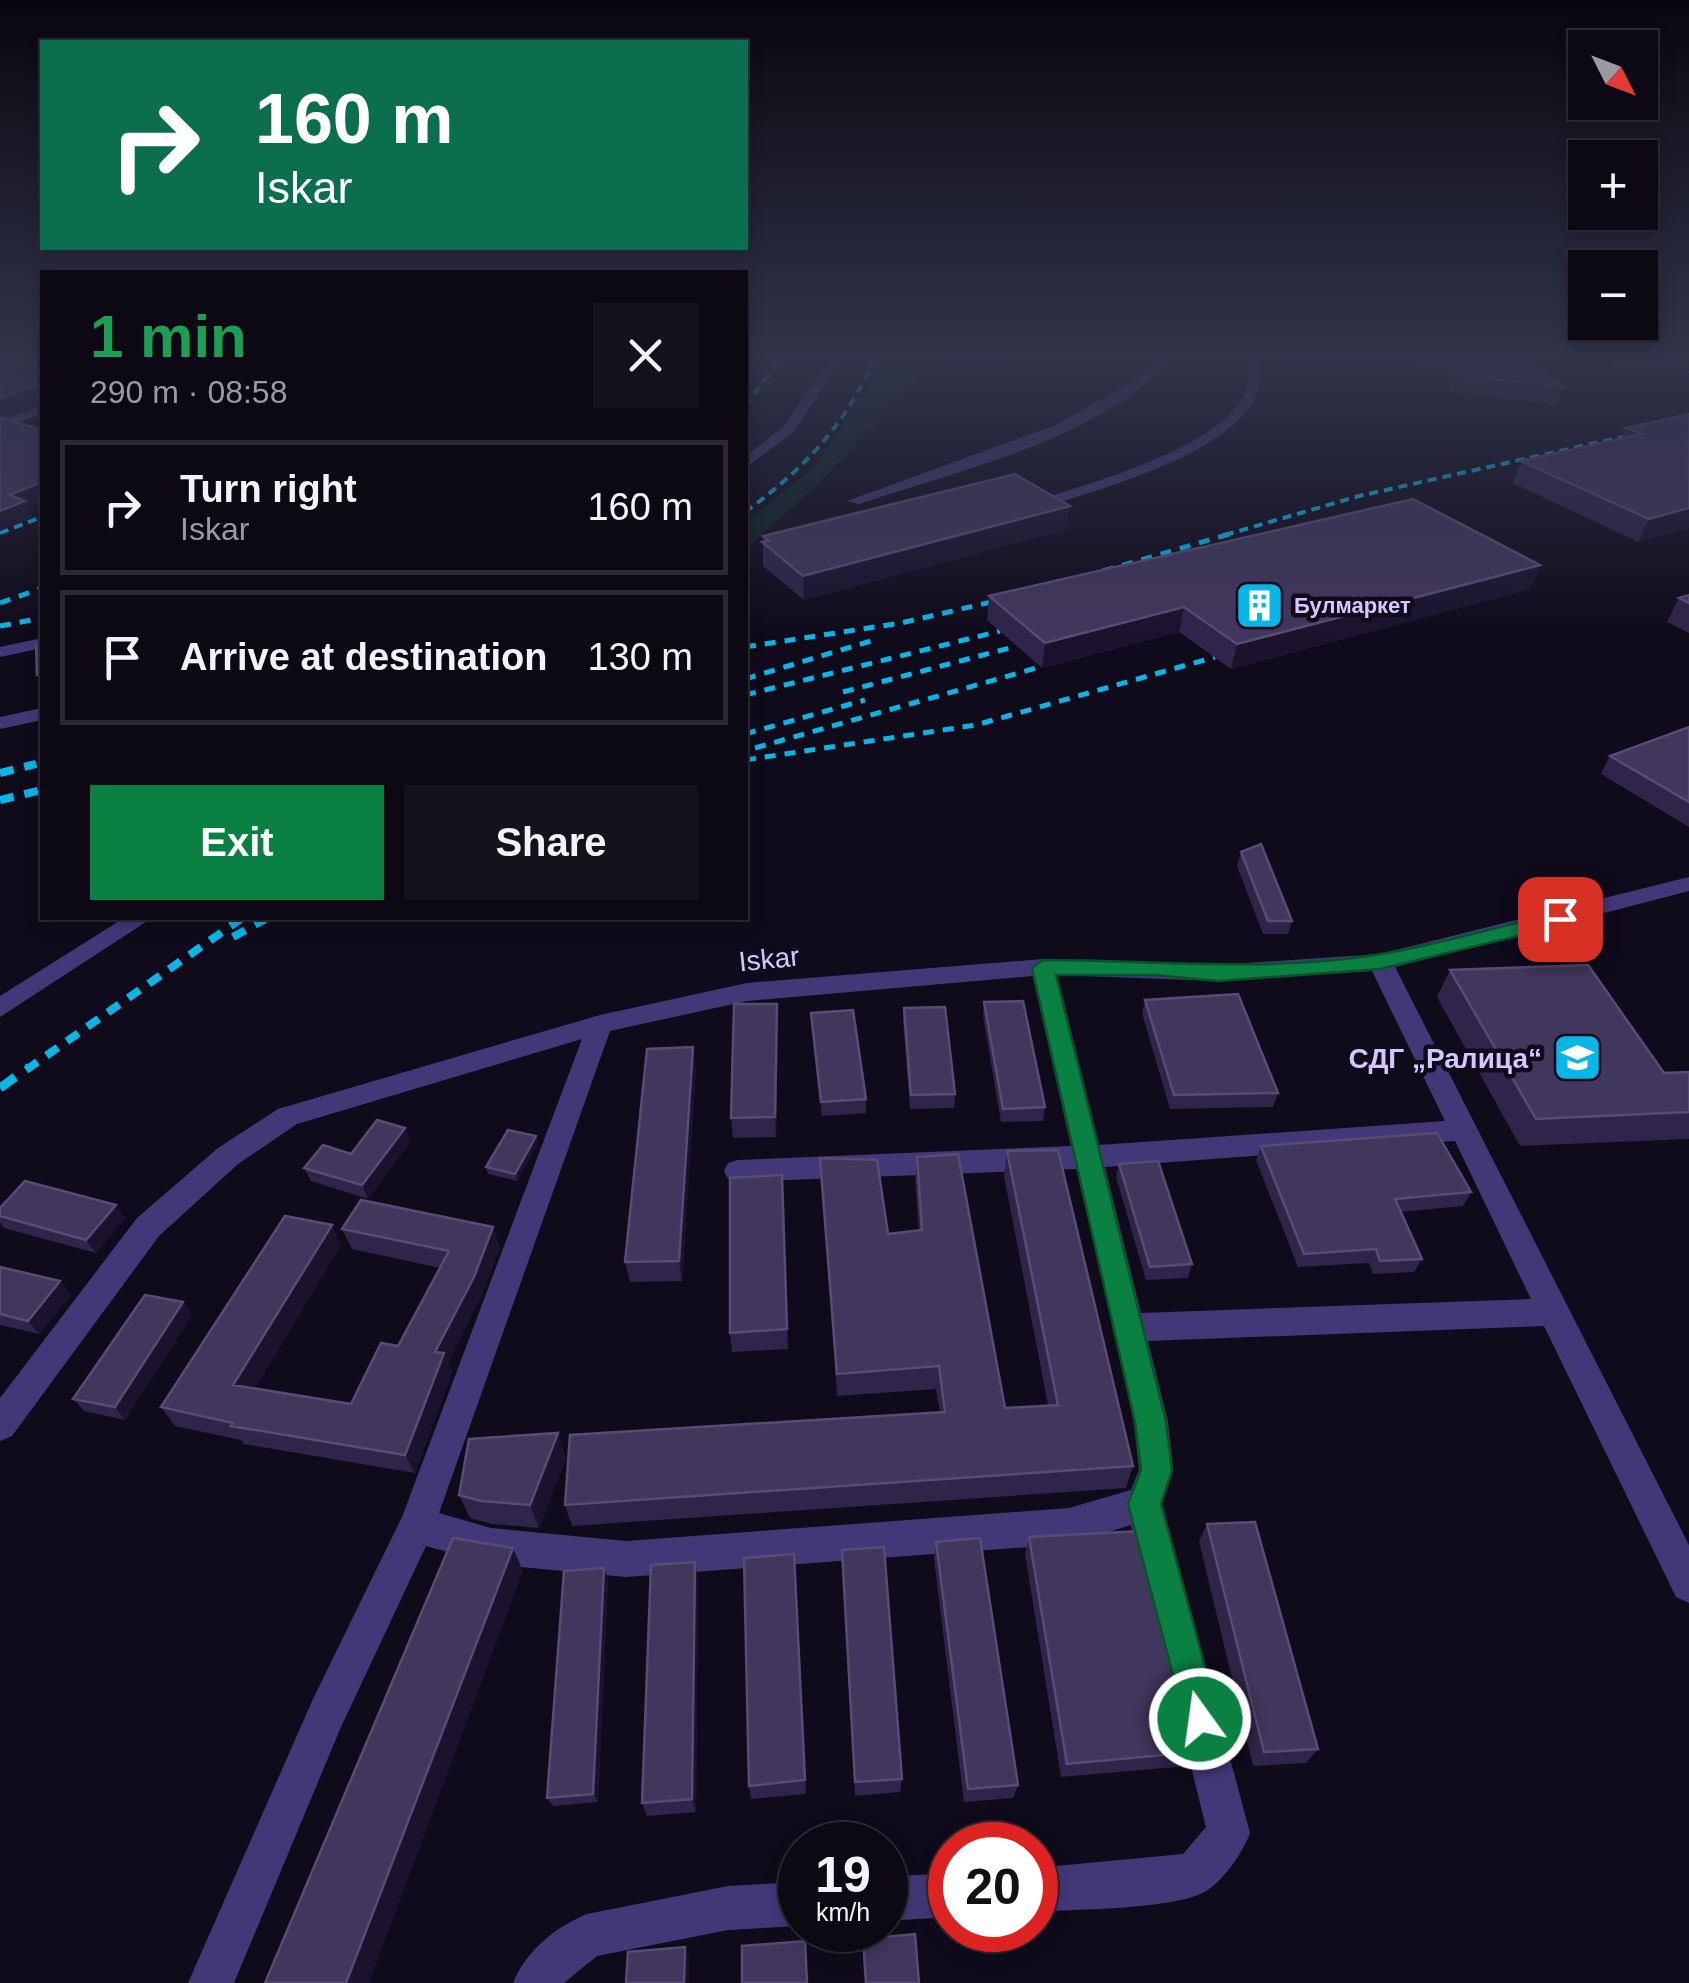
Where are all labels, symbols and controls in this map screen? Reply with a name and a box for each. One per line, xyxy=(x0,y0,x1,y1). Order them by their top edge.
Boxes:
north arrow xyxy=(1568,30,1658,120)
map controls xyxy=(1568,30,1658,340)
icon: right xyxy=(90,80,220,210)
text: 160 m xyxy=(255,80,453,158)
button: + xyxy=(1568,140,1658,230)
text: Iskar xyxy=(255,162,353,213)
button: − xyxy=(1568,250,1658,340)
text: 1 min xyxy=(90,303,247,370)
button: close xyxy=(593,303,698,408)
text: 290 m · 08:58 xyxy=(90,374,287,410)
text: Turn right xyxy=(180,468,357,510)
icon: right xyxy=(95,480,150,535)
text: 160 m xyxy=(587,486,693,528)
text: Iskar xyxy=(180,511,249,547)
building icon: Булмаркет xyxy=(1233,579,1285,631)
place label: Булмаркет xyxy=(1294,593,1411,618)
icon: arrive xyxy=(95,630,150,685)
text: Arrive at destination xyxy=(180,636,547,678)
text: 130 m xyxy=(587,636,693,678)
button: Exit xyxy=(90,785,384,900)
button: Share xyxy=(404,785,698,900)
pin xyxy=(1518,877,1603,962)
icon: arrive xyxy=(1533,892,1588,947)
street label: Iskar xyxy=(737,940,801,978)
school or university icon: СДГ „Ралица“ xyxy=(1551,1032,1603,1084)
place label: СДГ „Ралица“ xyxy=(1349,1043,1542,1074)
position arrow xyxy=(1148,1667,1252,1771)
speed limit sign: 20 xyxy=(928,1822,1058,1952)
text: 19 xyxy=(815,1847,871,1903)
text: km/h xyxy=(816,1898,870,1926)

